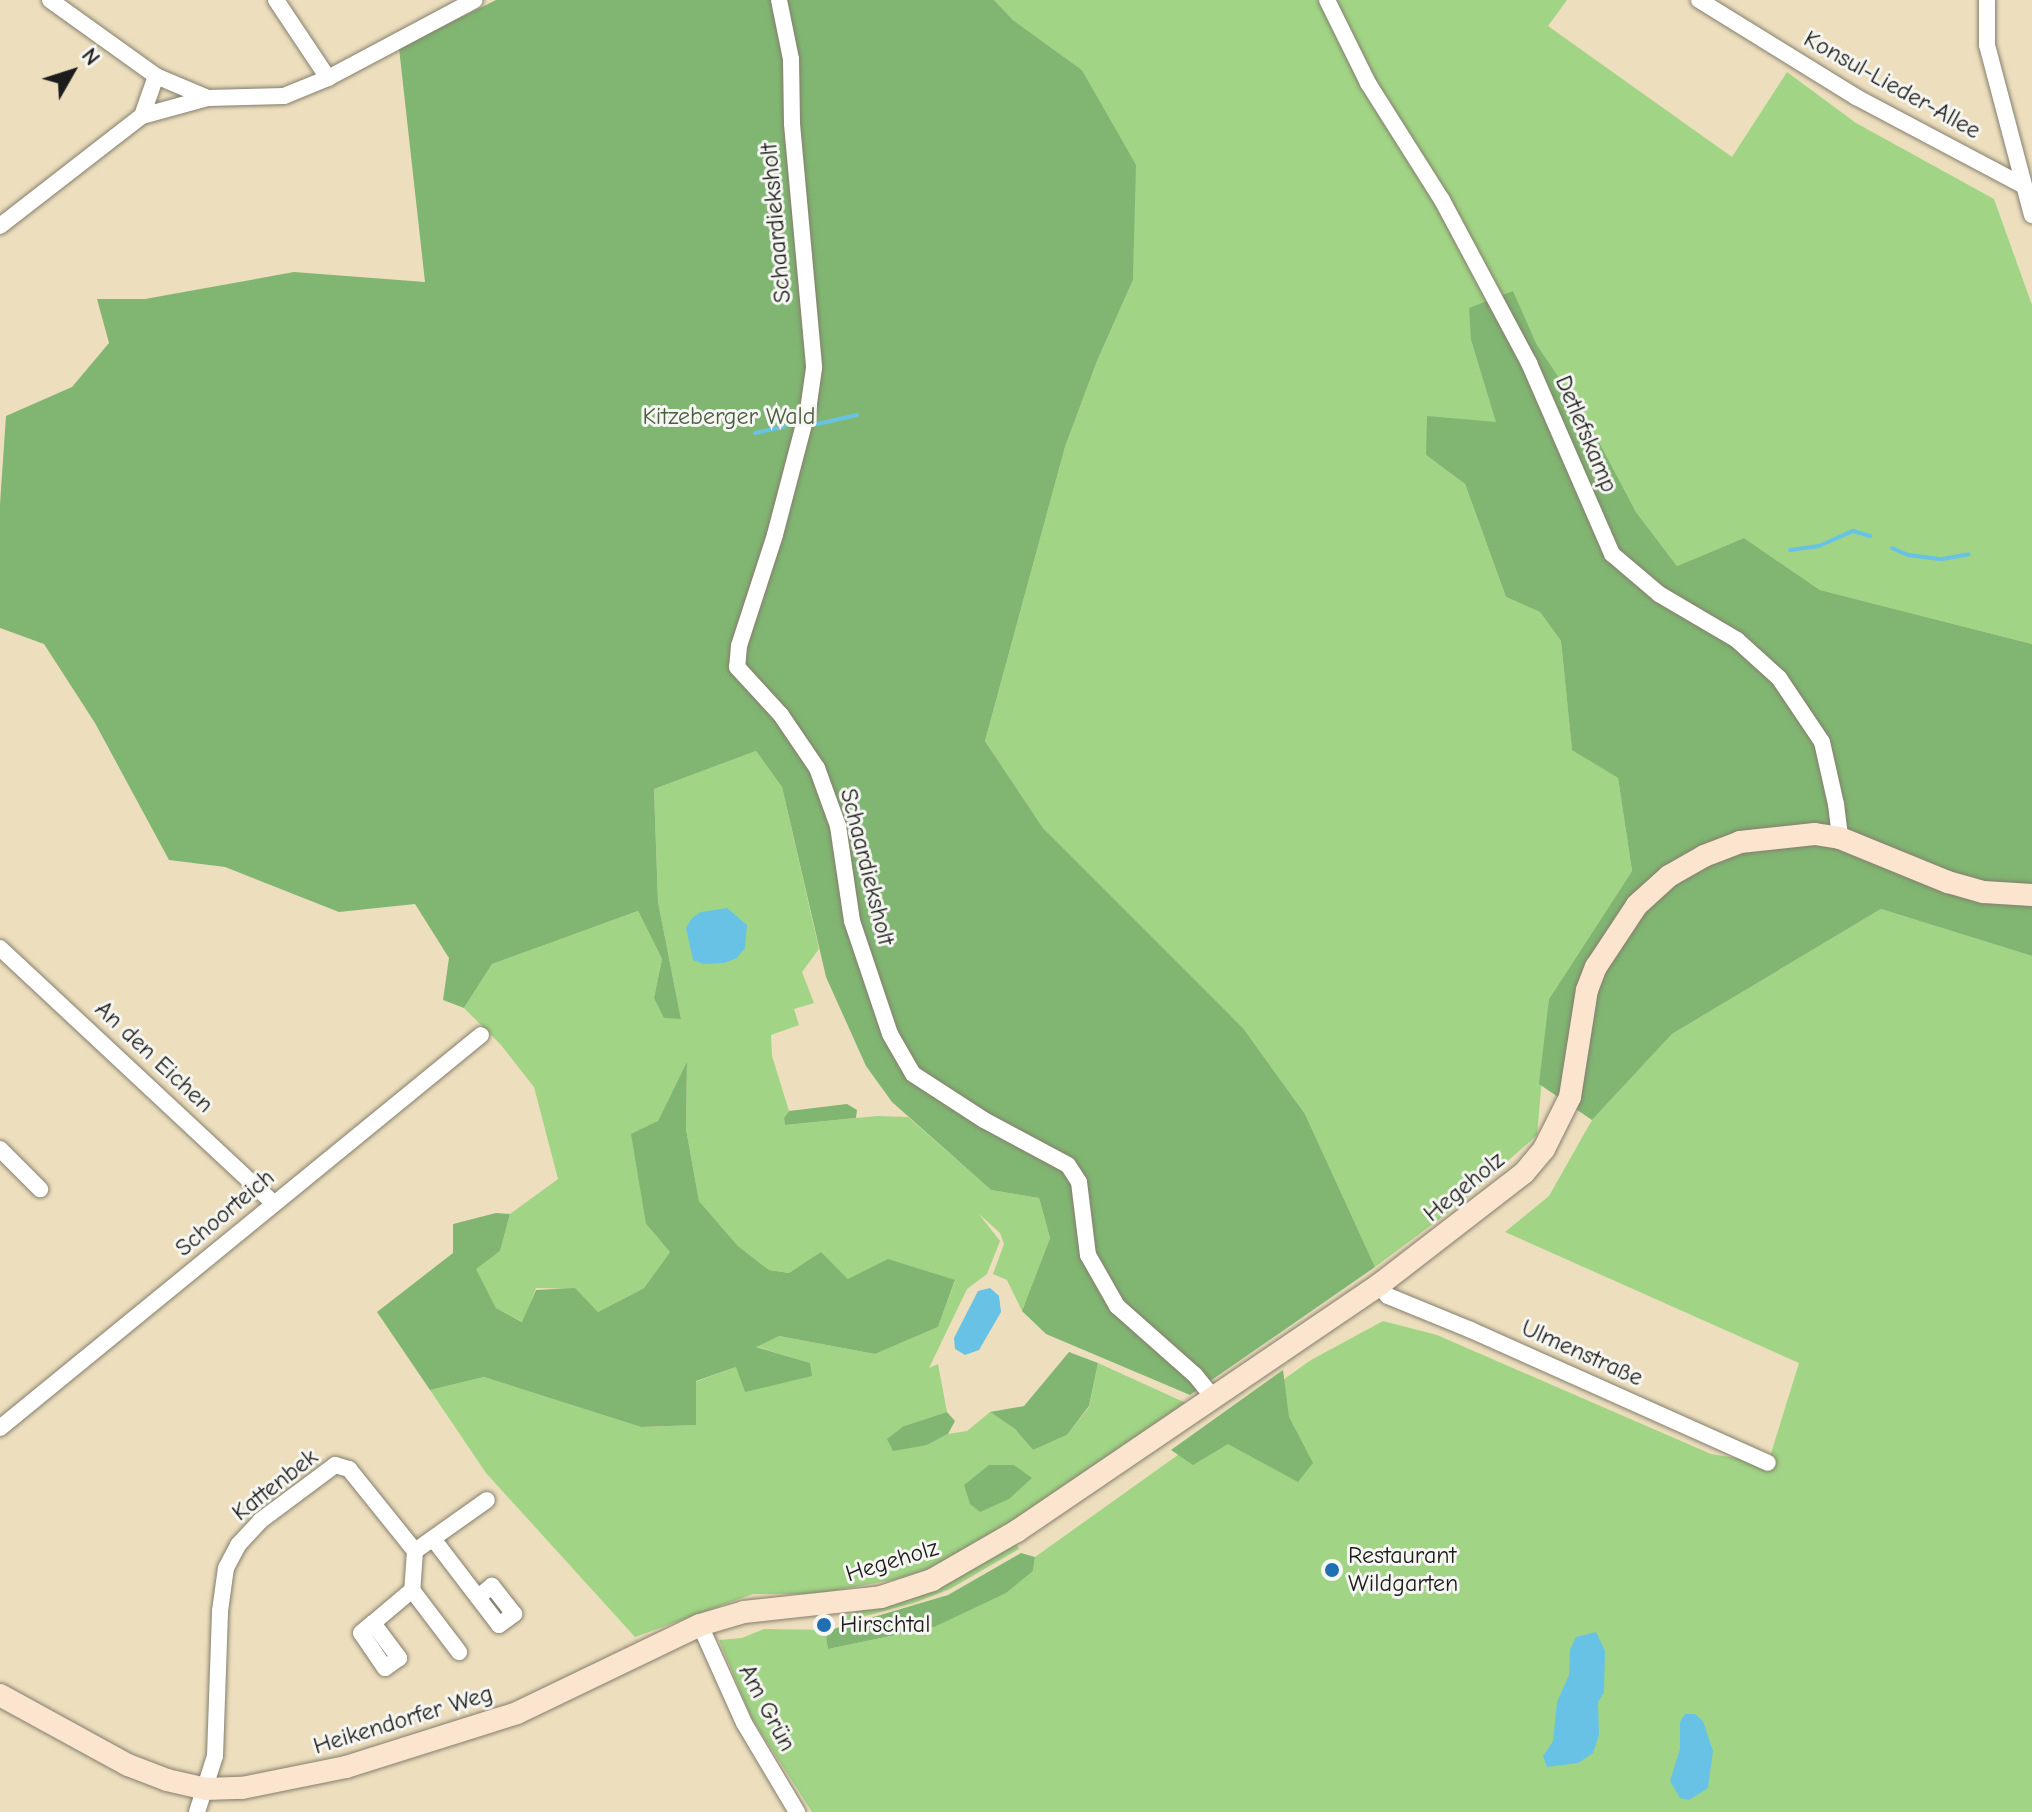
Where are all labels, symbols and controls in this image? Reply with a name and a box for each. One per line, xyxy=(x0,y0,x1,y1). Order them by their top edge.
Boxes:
street label: Konsul-Lieder-Allee xyxy=(1799,25,1985,145)
north arrow xyxy=(32,32,112,112)
text: N xyxy=(76,43,105,71)
street label: Schaardieksholt xyxy=(755,142,797,304)
street label: Detlefskamp xyxy=(1549,371,1623,497)
park label: Kitzeberger Wald xyxy=(642,403,816,431)
street label: Schaardieksholt xyxy=(834,786,900,948)
street label: An den Eichen xyxy=(89,995,219,1119)
street label: Hegeholz xyxy=(1418,1146,1510,1228)
street label: Schoorteich xyxy=(170,1163,280,1263)
street label: Ulmenstraße xyxy=(1517,1313,1647,1393)
street label: Kattenbek xyxy=(226,1443,324,1527)
street label: Hegeholz xyxy=(842,1533,942,1589)
place label: Restaurant Wildgarten xyxy=(1348,1542,1458,1598)
marker: Restaurant Wildgarten xyxy=(1323,1561,1341,1579)
place label: Hirschtal xyxy=(840,1611,930,1639)
marker: Hirschtal xyxy=(815,1616,833,1634)
street label: Am Grün xyxy=(732,1660,802,1756)
street label: Heikendorfer Weg xyxy=(310,1679,496,1761)

